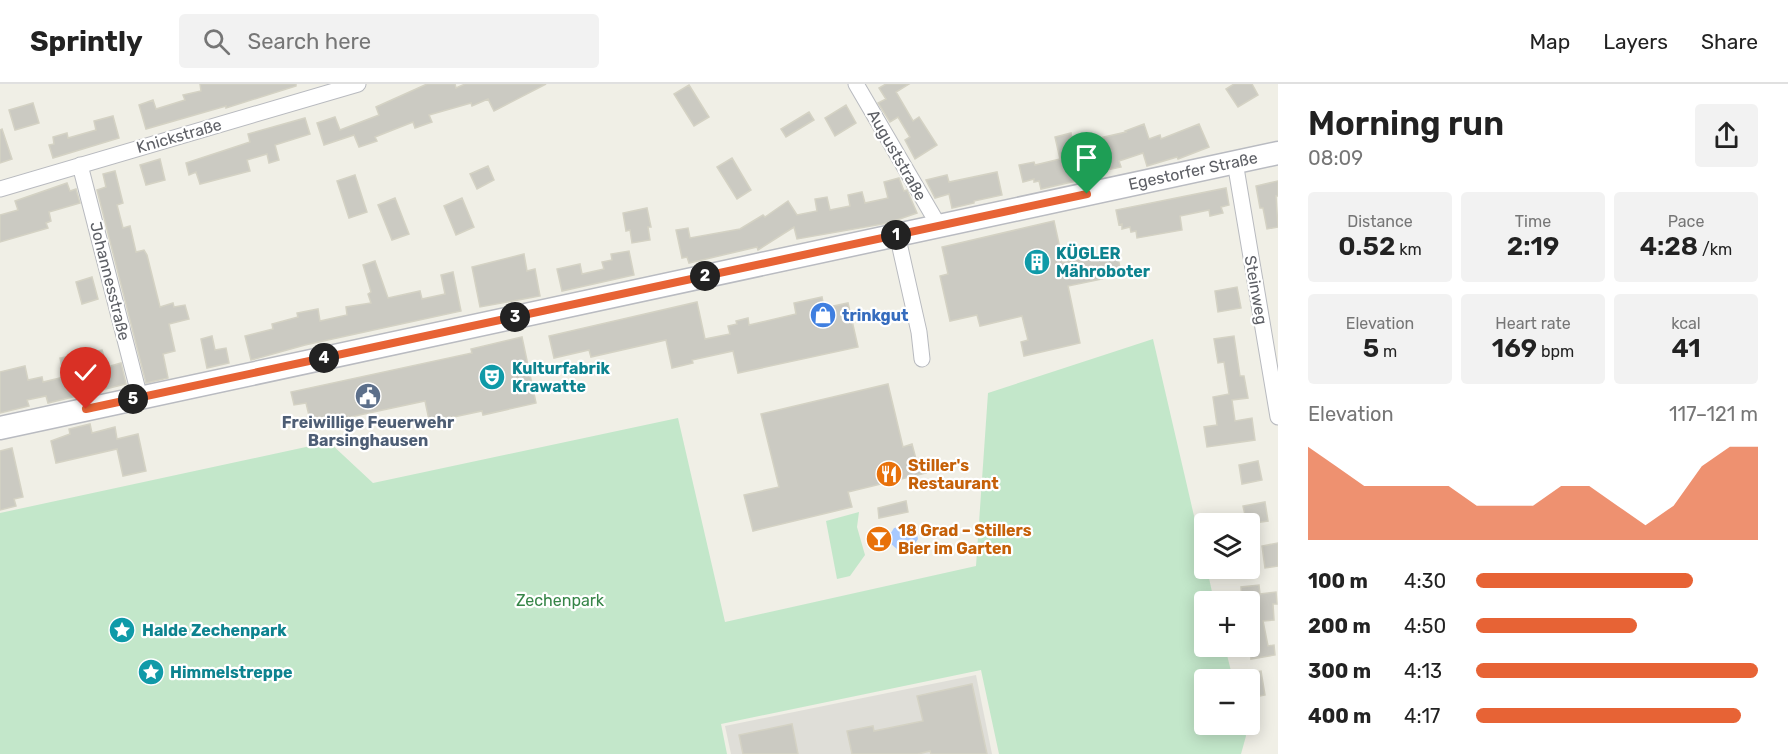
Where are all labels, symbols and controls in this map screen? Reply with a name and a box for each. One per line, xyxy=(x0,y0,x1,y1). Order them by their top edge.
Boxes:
search box xyxy=(179,14,599,68)
text: Sprintly xyxy=(30,25,143,58)
icon: search xyxy=(200,25,233,58)
text: Search here xyxy=(248,28,371,55)
text: Map xyxy=(1529,29,1570,54)
text: Layers xyxy=(1603,29,1668,54)
text: Share xyxy=(1701,29,1758,54)
text: Morning run xyxy=(1308,104,1504,143)
button: share xyxy=(1695,104,1758,167)
street label: Auguststraße xyxy=(863,106,931,204)
street label: Knickstraße xyxy=(134,115,224,157)
pin xyxy=(1061,132,1112,194)
icon: arrive xyxy=(1070,141,1103,174)
text: 08:09 xyxy=(1308,146,1363,170)
street label: Egestorfer Straße xyxy=(1127,148,1259,194)
text: Distance xyxy=(1347,212,1413,231)
text: Time xyxy=(1515,212,1551,231)
text: Pace xyxy=(1668,212,1704,231)
street label: Johannesstraße xyxy=(86,220,134,343)
pin: 1 xyxy=(881,220,911,250)
text: 1 xyxy=(892,225,900,244)
text: 0.52 xyxy=(1338,231,1395,262)
text: 2:19 xyxy=(1507,231,1559,262)
text: 4:28 xyxy=(1640,231,1698,262)
text: km xyxy=(1395,240,1422,259)
text: /km xyxy=(1698,240,1732,259)
place label: KÜGLER Mähroboter xyxy=(1056,243,1151,281)
building icon: KÜGLER Mähroboter xyxy=(1022,247,1052,277)
street label: Steinweg xyxy=(1241,254,1271,326)
pin: 2 xyxy=(690,261,720,291)
text: 2 xyxy=(700,266,710,285)
shop icon: trinkgut xyxy=(808,300,838,330)
pin: 3 xyxy=(500,302,530,332)
place label: trinkgut xyxy=(842,306,909,325)
text: 3 xyxy=(510,307,520,326)
text: Elevation xyxy=(1346,314,1414,333)
text: Heart rate xyxy=(1495,314,1571,333)
text: kcal xyxy=(1671,314,1701,333)
text: 5 xyxy=(1363,333,1379,364)
text: 169 xyxy=(1492,333,1537,364)
text: 41 xyxy=(1671,333,1701,364)
text: m xyxy=(1379,342,1397,361)
text: bpm xyxy=(1537,342,1574,361)
pin: 4 xyxy=(309,343,339,373)
pin xyxy=(60,347,111,409)
text: 4 xyxy=(319,348,329,367)
icon: check xyxy=(69,356,102,389)
place label: Kulturfabrik Krawatte xyxy=(512,359,610,396)
theatre icon: Kulturfabrik Krawatte xyxy=(477,362,507,392)
public building icon: Freiwillige Feuerwehr Barsinghausen xyxy=(353,381,383,411)
pin: 5 xyxy=(118,384,148,414)
text: 5 xyxy=(128,389,138,408)
text: Elevation xyxy=(1308,402,1394,426)
text: 117–121 m xyxy=(1669,402,1758,426)
place label: Freiwillige Feuerwehr Barsinghausen xyxy=(282,413,455,450)
place label: Stiller's Restaurant xyxy=(908,456,999,493)
restaurant icon: Stiller's Restaurant xyxy=(874,459,904,489)
map controls xyxy=(1194,513,1260,735)
button: layers xyxy=(1194,513,1260,579)
place label: 18 Grad – Stillers Bier im Garten xyxy=(898,521,1032,558)
bar icon: 18 Grad – Stillers Bier im Garten xyxy=(864,524,894,554)
text: 100 m xyxy=(1308,569,1368,593)
text: 4:30 xyxy=(1404,569,1446,593)
park label: Zechenpark xyxy=(516,591,605,610)
button: + xyxy=(1194,591,1260,657)
text: 200 m xyxy=(1308,614,1371,638)
text: 4:50 xyxy=(1404,614,1446,638)
place icon: Halde Zechenpark xyxy=(107,615,137,645)
place label: Halde Zechenpark xyxy=(142,621,287,640)
place icon: Himmelstreppe xyxy=(136,657,166,687)
text: 300 m xyxy=(1308,659,1371,683)
text: 4:13 xyxy=(1404,659,1442,683)
place label: Himmelstreppe xyxy=(170,663,293,682)
button: − xyxy=(1194,669,1260,735)
text: 400 m xyxy=(1308,704,1371,728)
text: 4:17 xyxy=(1404,704,1440,728)

